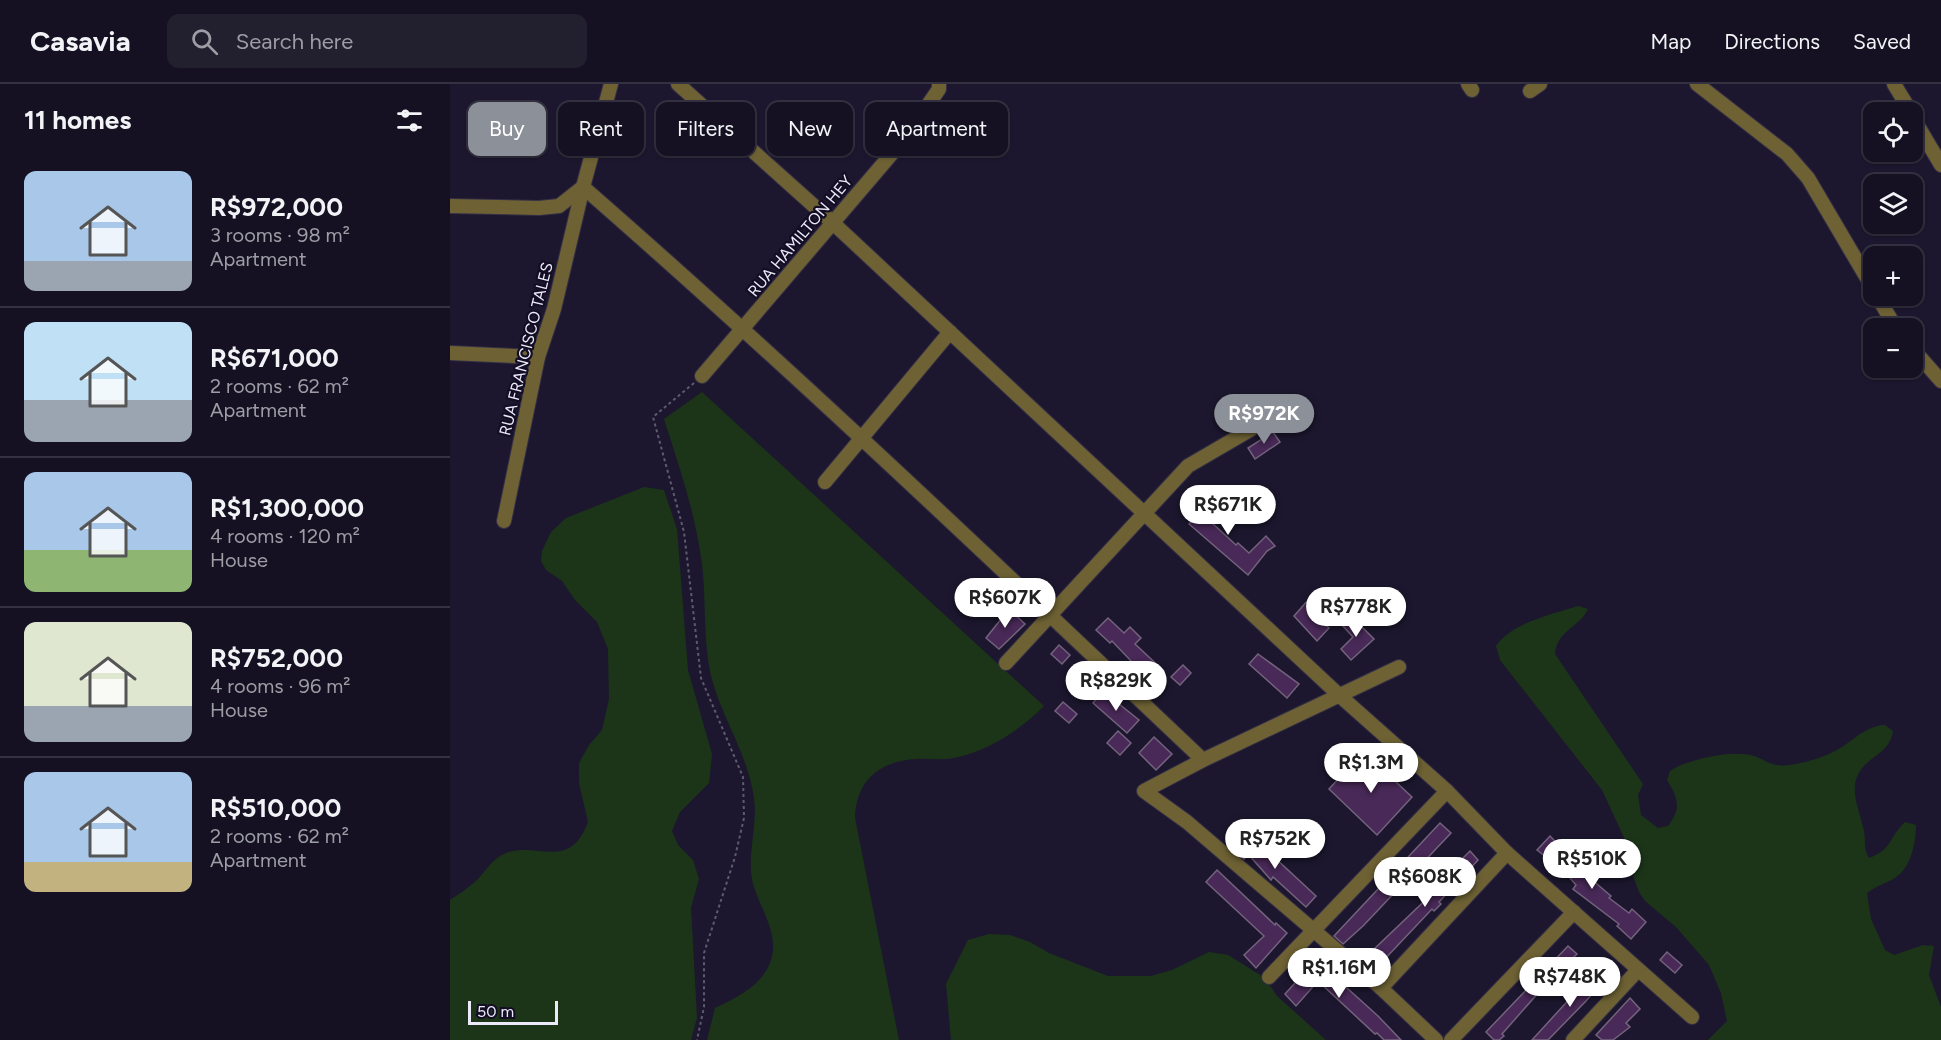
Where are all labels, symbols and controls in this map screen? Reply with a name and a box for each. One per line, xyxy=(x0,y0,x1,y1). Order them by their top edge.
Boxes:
search box xyxy=(167,14,587,68)
text: Casavia xyxy=(30,24,131,58)
icon: search xyxy=(188,25,221,58)
text: Search here xyxy=(236,28,353,55)
text: Map xyxy=(1650,29,1691,54)
text: Directions xyxy=(1724,29,1820,54)
text: Saved xyxy=(1853,29,1911,54)
chip: Buy xyxy=(468,102,546,156)
chip: Rent xyxy=(558,102,644,156)
chip: Filters xyxy=(656,102,755,156)
chip: New xyxy=(767,102,853,156)
chip: Apartment xyxy=(865,102,1008,156)
map controls xyxy=(1863,102,1923,378)
button: locate xyxy=(1863,102,1923,162)
text: 11 homes xyxy=(24,104,131,136)
icon: filters xyxy=(393,104,426,137)
street label: RUA HAMILTON HEY xyxy=(744,171,857,301)
button: layers xyxy=(1863,174,1923,234)
text: R$972,000 xyxy=(210,191,343,223)
icon: home xyxy=(72,195,144,267)
text: 3 rooms · 98 m² xyxy=(210,223,350,247)
button: + xyxy=(1863,246,1923,306)
text: Apartment xyxy=(210,247,307,271)
street label: RUA FRANCISCO TALES xyxy=(495,260,557,438)
button: − xyxy=(1863,318,1923,378)
text: R$671,000 xyxy=(210,342,339,374)
icon: home xyxy=(72,346,144,418)
text: 2 rooms · 62 m² xyxy=(210,374,349,398)
pin: R$972K xyxy=(1215,394,1313,445)
text: Apartment xyxy=(210,398,307,422)
text: R$972K xyxy=(1228,401,1300,425)
pin: R$671K xyxy=(1179,485,1277,536)
text: R$1,300,000 xyxy=(210,492,364,524)
text: R$671K xyxy=(1194,492,1262,516)
icon: home xyxy=(72,496,144,568)
text: 4 rooms · 120 m² xyxy=(210,524,360,548)
text: House xyxy=(210,548,268,572)
pin: R$607K xyxy=(956,578,1054,629)
text: R$607K xyxy=(969,585,1041,609)
pin: R$778K xyxy=(1307,587,1405,638)
text: R$778K xyxy=(1320,594,1392,618)
text: R$752,000 xyxy=(210,642,343,674)
icon: home xyxy=(72,646,144,718)
pin: R$829K xyxy=(1067,661,1165,712)
text: R$829K xyxy=(1080,668,1152,692)
text: 4 rooms · 96 m² xyxy=(210,674,350,698)
text: House xyxy=(210,698,268,722)
pin: R$1.3M xyxy=(1322,743,1420,794)
text: R$1.3M xyxy=(1338,750,1404,774)
text: R$510,000 xyxy=(210,792,341,824)
icon: home xyxy=(72,796,144,868)
pin: R$752K xyxy=(1226,819,1324,870)
text: 2 rooms · 62 m² xyxy=(210,824,349,848)
text: R$752K xyxy=(1239,826,1311,850)
pin: R$510K xyxy=(1543,839,1641,890)
text: R$510K xyxy=(1557,846,1627,870)
text: Apartment xyxy=(210,848,307,872)
pin: R$608K xyxy=(1376,857,1474,908)
text: R$608K xyxy=(1388,864,1462,888)
pin: R$1.16M xyxy=(1284,948,1394,999)
text: R$1.16M xyxy=(1302,955,1376,979)
pin: R$748K xyxy=(1521,957,1619,1008)
text: R$748K xyxy=(1533,964,1607,988)
scale bar xyxy=(468,998,558,1026)
text: 50 m xyxy=(477,1002,514,1021)

